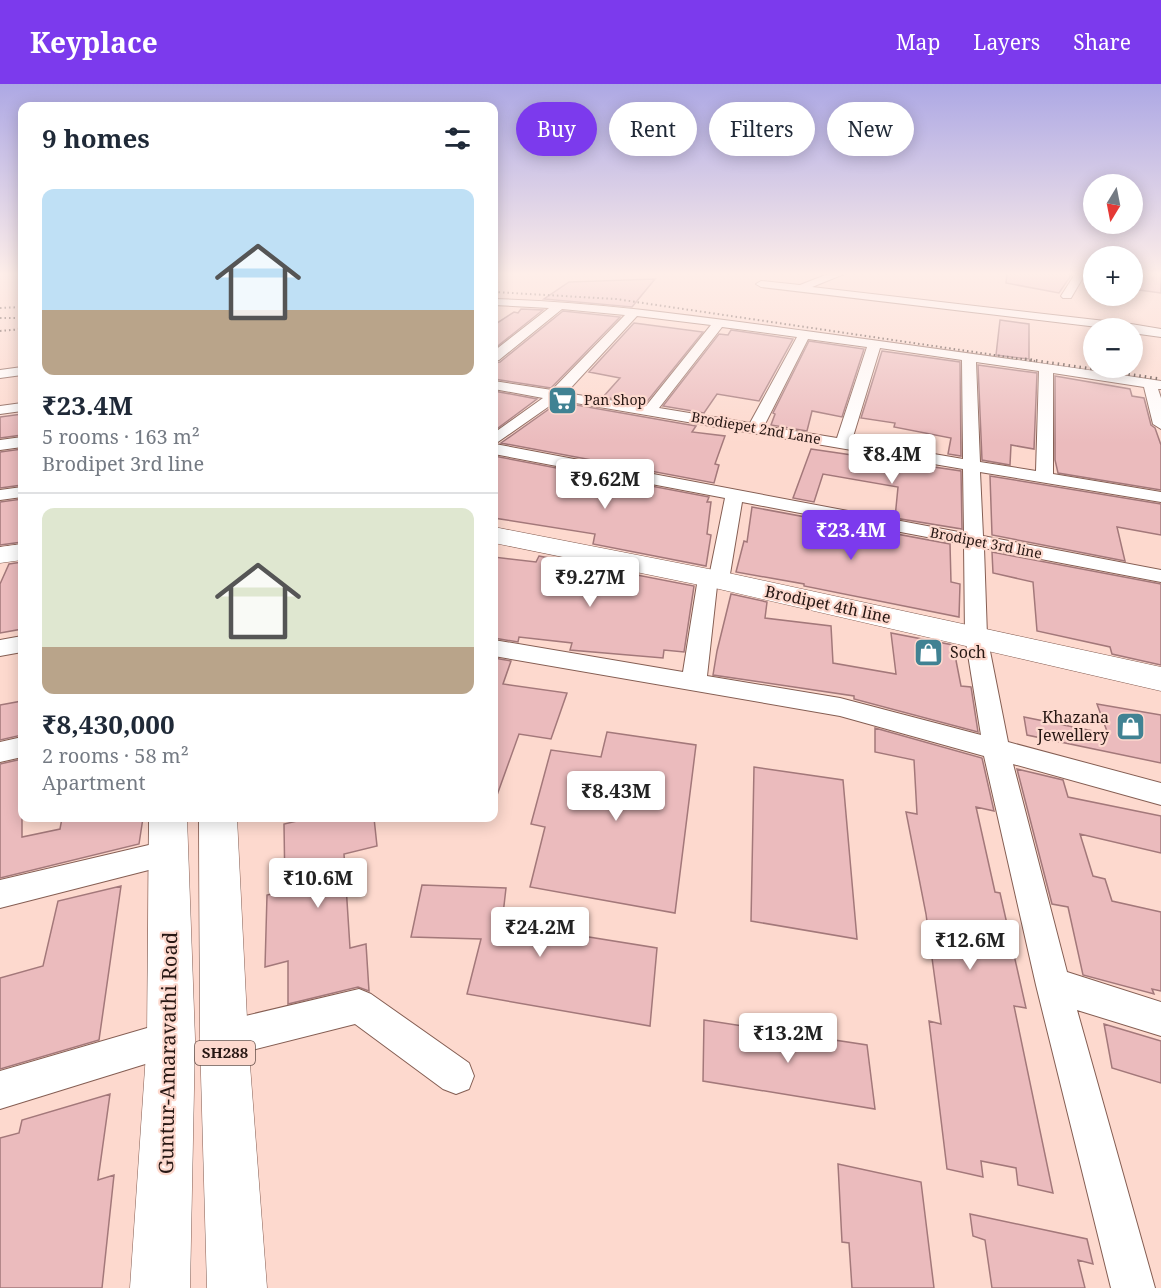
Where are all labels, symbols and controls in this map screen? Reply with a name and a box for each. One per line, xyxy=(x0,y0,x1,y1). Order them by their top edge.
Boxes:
text: Keyplace xyxy=(30,23,158,61)
text: Map xyxy=(896,28,940,56)
text: Layers xyxy=(973,28,1040,56)
text: Share xyxy=(1073,28,1131,56)
chip: Buy xyxy=(516,102,597,156)
chip: Rent xyxy=(609,102,697,156)
chip: Filters xyxy=(709,102,815,156)
chip: New xyxy=(827,102,914,156)
text: 9 homes xyxy=(42,120,150,156)
icon: filters xyxy=(441,122,474,155)
north arrow xyxy=(1083,174,1143,234)
map controls xyxy=(1083,174,1143,378)
icon: home xyxy=(204,228,312,336)
button: + xyxy=(1083,246,1143,306)
button: − xyxy=(1083,318,1143,378)
supermarket icon: Pan Shop xyxy=(547,384,579,416)
text: ₹23.4M xyxy=(42,387,133,423)
place label: Pan Shop xyxy=(584,390,646,409)
street label: Brodiepet 2nd Lane xyxy=(690,407,822,448)
text: 5 rooms · 163 m² xyxy=(42,423,200,450)
pin: ₹8.4M xyxy=(850,434,934,485)
text: ₹8.4M xyxy=(863,440,921,467)
text: Brodipet 3rd line xyxy=(42,450,204,477)
pin: ₹9.62M xyxy=(556,459,654,510)
text: ₹9.62M xyxy=(570,465,640,492)
pin: ₹23.4M xyxy=(802,510,900,561)
text: ₹23.4M xyxy=(816,516,886,543)
street label: Brodipet 3rd line xyxy=(929,522,1044,563)
icon: home xyxy=(204,547,312,655)
pin: ₹9.27M xyxy=(541,557,639,608)
text: ₹9.27M xyxy=(555,563,625,590)
street label: Brodipet 4th line xyxy=(763,580,893,628)
shop icon: Soch xyxy=(913,636,945,668)
place label: Soch xyxy=(950,641,986,663)
text: ₹8,430,000 xyxy=(42,706,175,742)
place label: Khazana Jewellery xyxy=(1036,706,1110,746)
shop icon: Khazana Jewellery xyxy=(1114,710,1146,742)
text: 2 rooms · 58 m² xyxy=(42,742,189,769)
text: Apartment xyxy=(42,769,146,796)
pin: ₹8.43M xyxy=(567,771,665,822)
text: ₹8.43M xyxy=(581,777,651,804)
pin: ₹10.6M xyxy=(269,858,367,909)
text: ₹10.6M xyxy=(283,864,353,891)
pin: ₹24.2M xyxy=(491,907,589,958)
text: ₹24.2M xyxy=(505,913,575,940)
pin: ₹12.6M xyxy=(921,920,1019,971)
text: ₹12.6M xyxy=(935,926,1005,953)
street label: Guntur-Amaravathi Road xyxy=(152,932,183,1174)
pin: ₹13.2M xyxy=(739,1013,837,1064)
text: ₹13.2M xyxy=(753,1019,823,1046)
road number: SH288 xyxy=(195,1041,255,1065)

